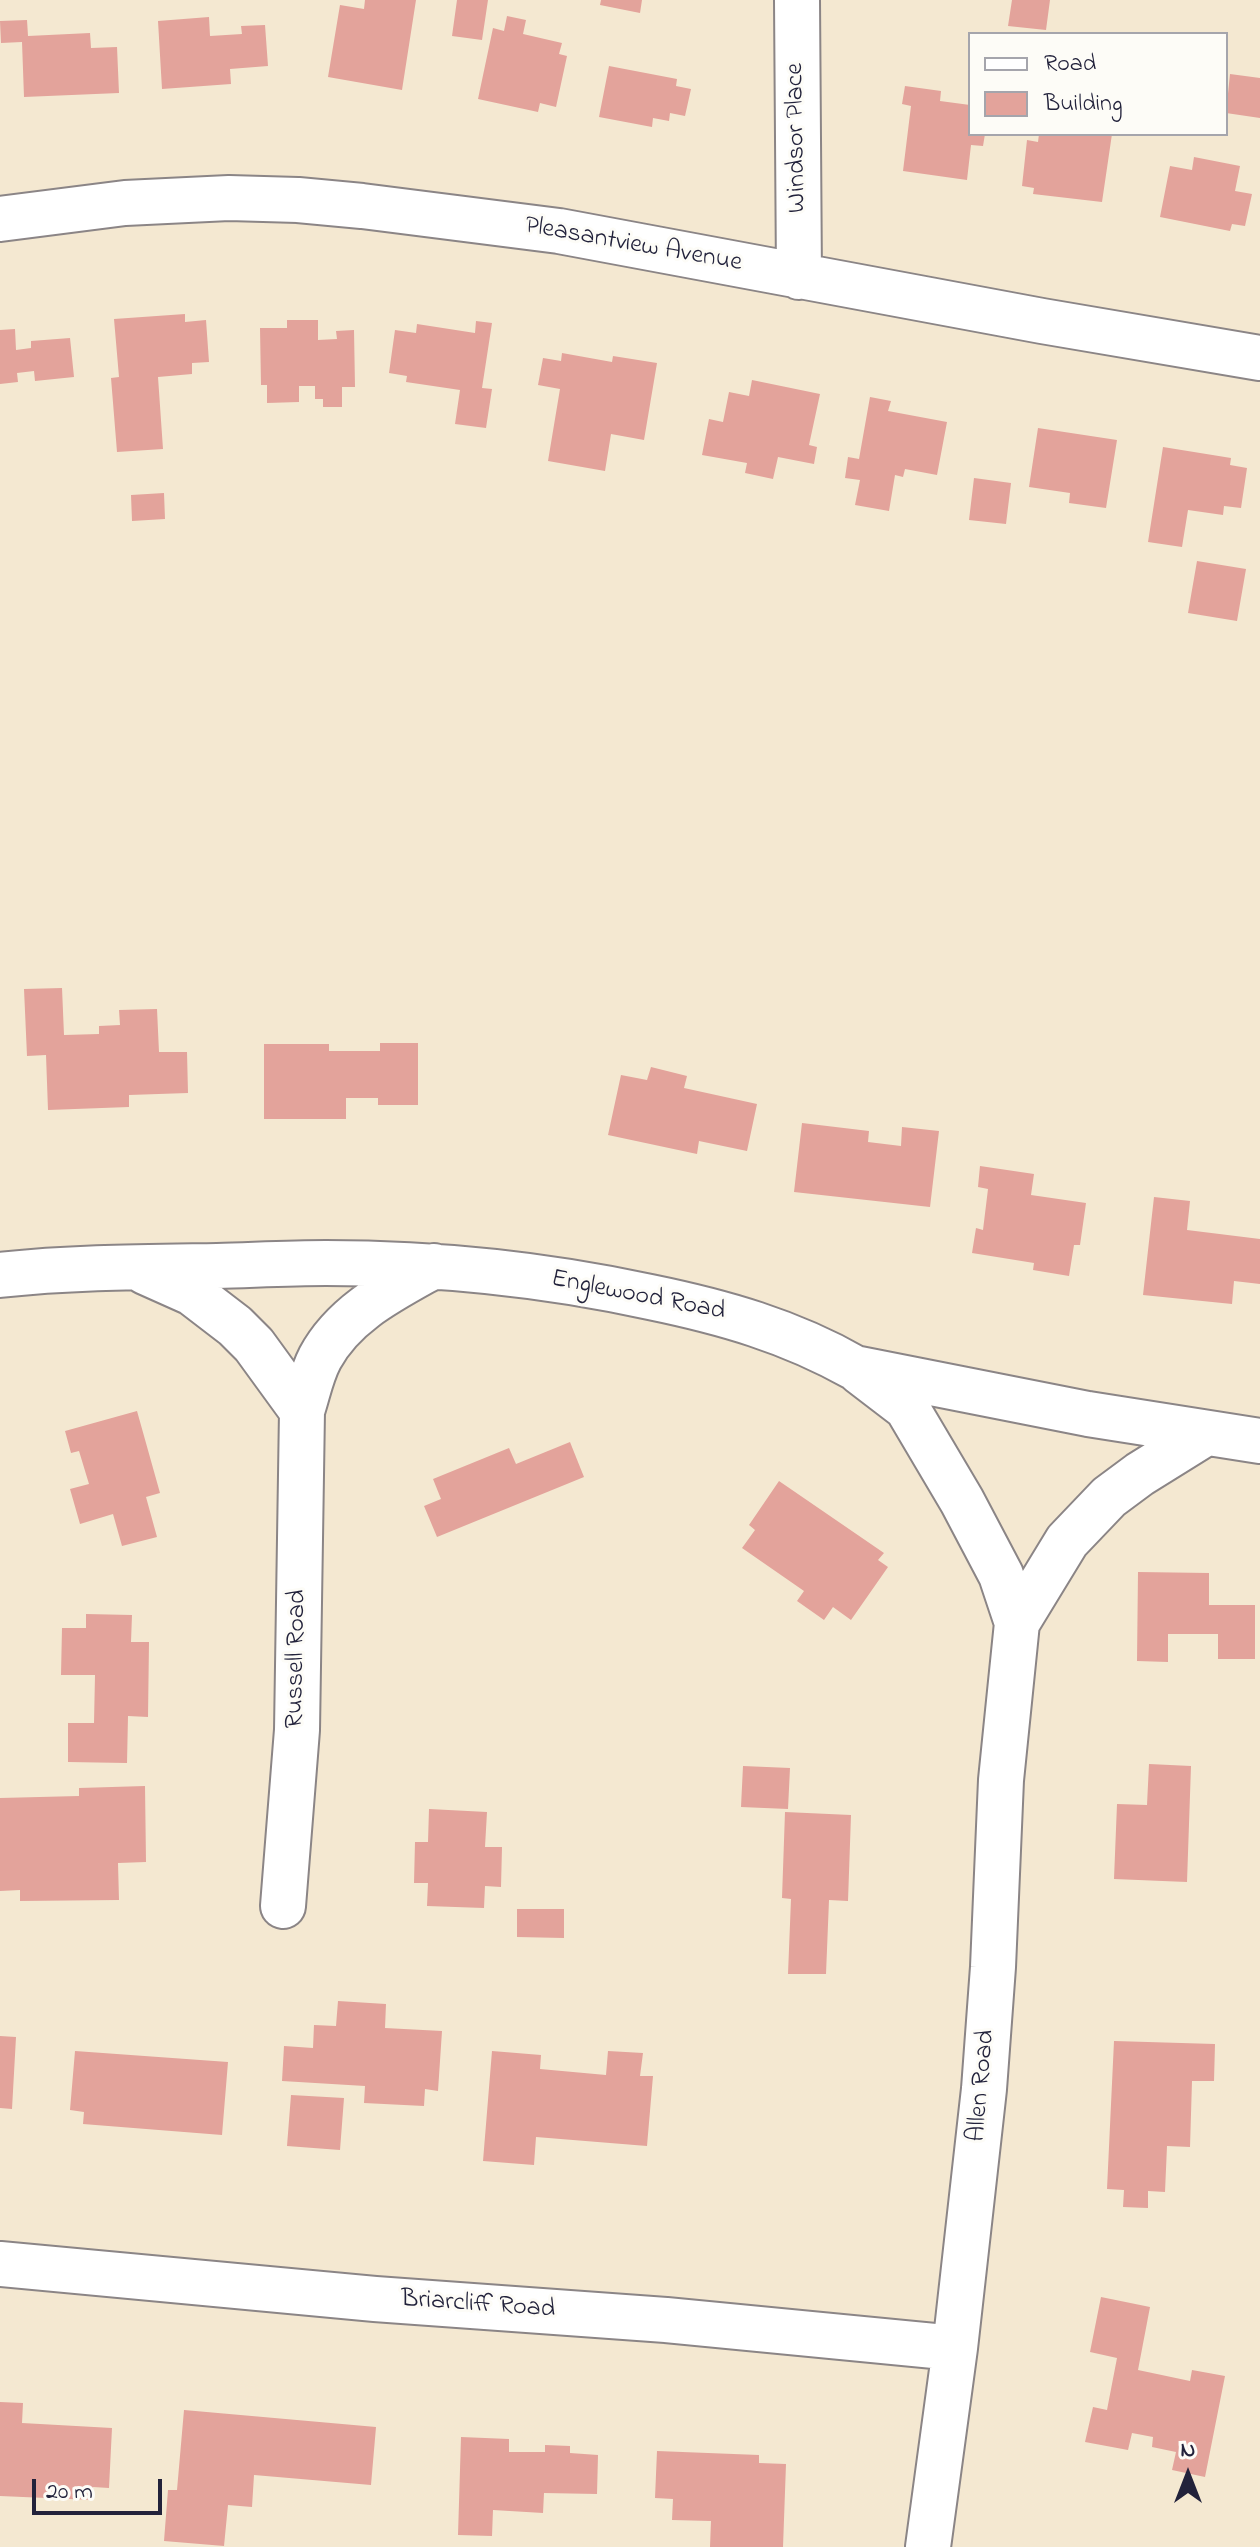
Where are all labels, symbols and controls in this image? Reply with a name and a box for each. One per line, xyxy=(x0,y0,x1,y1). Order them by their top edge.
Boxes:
legend xyxy=(968,32,1228,136)
text: Road xyxy=(1044,47,1096,82)
street label: Windsor Place xyxy=(781,63,815,213)
text: Building xyxy=(1044,87,1123,122)
street label: Pleasantview Avenue xyxy=(522,212,744,280)
street label: Englewood Road xyxy=(548,1265,728,1329)
street label: Russell Road xyxy=(281,1589,315,1729)
street label: Allen Road xyxy=(963,2029,1003,2143)
street label: Briarcliff Road xyxy=(400,2285,556,2327)
north arrow xyxy=(1148,2435,1228,2515)
text: N xyxy=(1181,2435,1195,2467)
scale bar xyxy=(36,2463,166,2513)
text: 20 m xyxy=(46,2475,93,2510)

